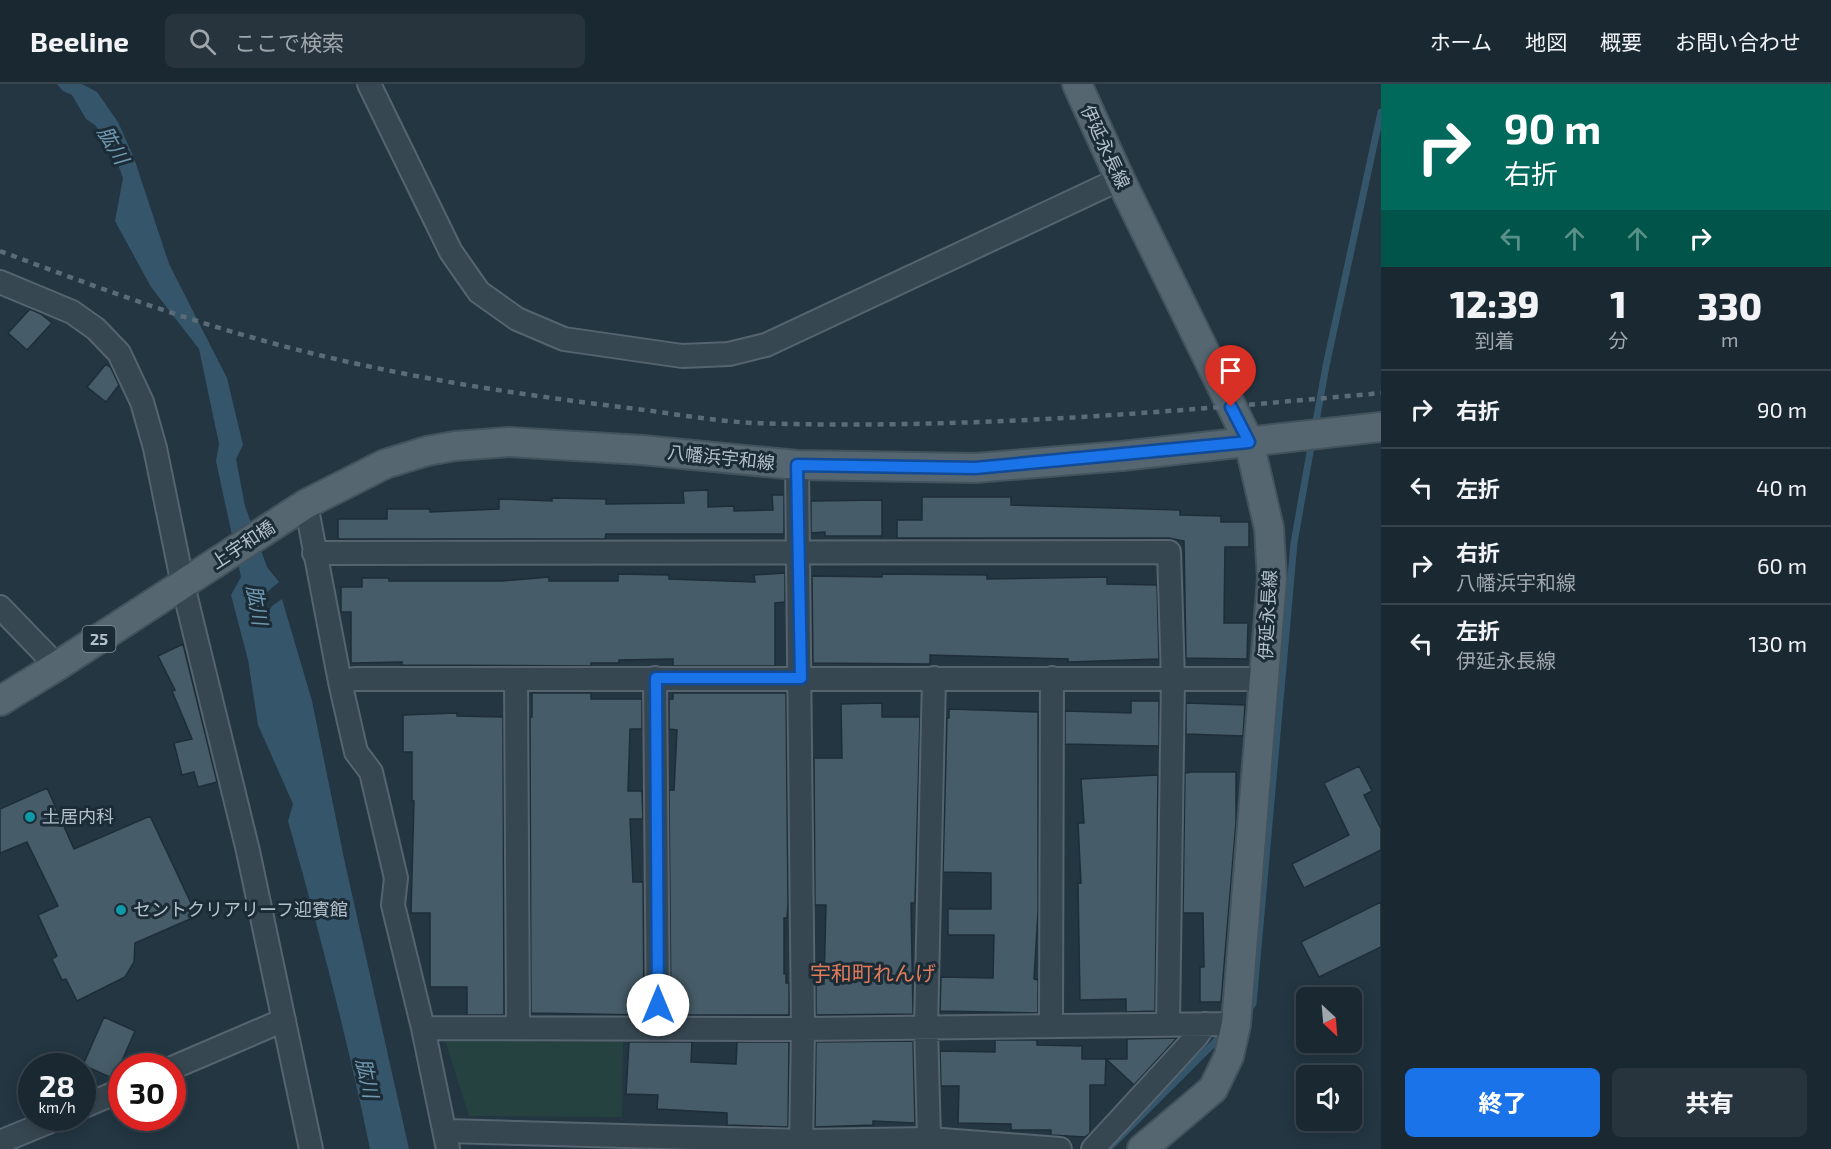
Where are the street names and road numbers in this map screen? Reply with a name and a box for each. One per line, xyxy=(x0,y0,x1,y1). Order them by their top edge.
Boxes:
street label: 伊延永長線 xyxy=(1077,101,1135,192)
street label: 八幡浜宇和線 xyxy=(666,440,776,474)
street label: 上宇和橋 xyxy=(206,515,279,573)
street label: 伊延永長線 xyxy=(1254,569,1280,660)
road number: 25 xyxy=(82,626,116,652)

